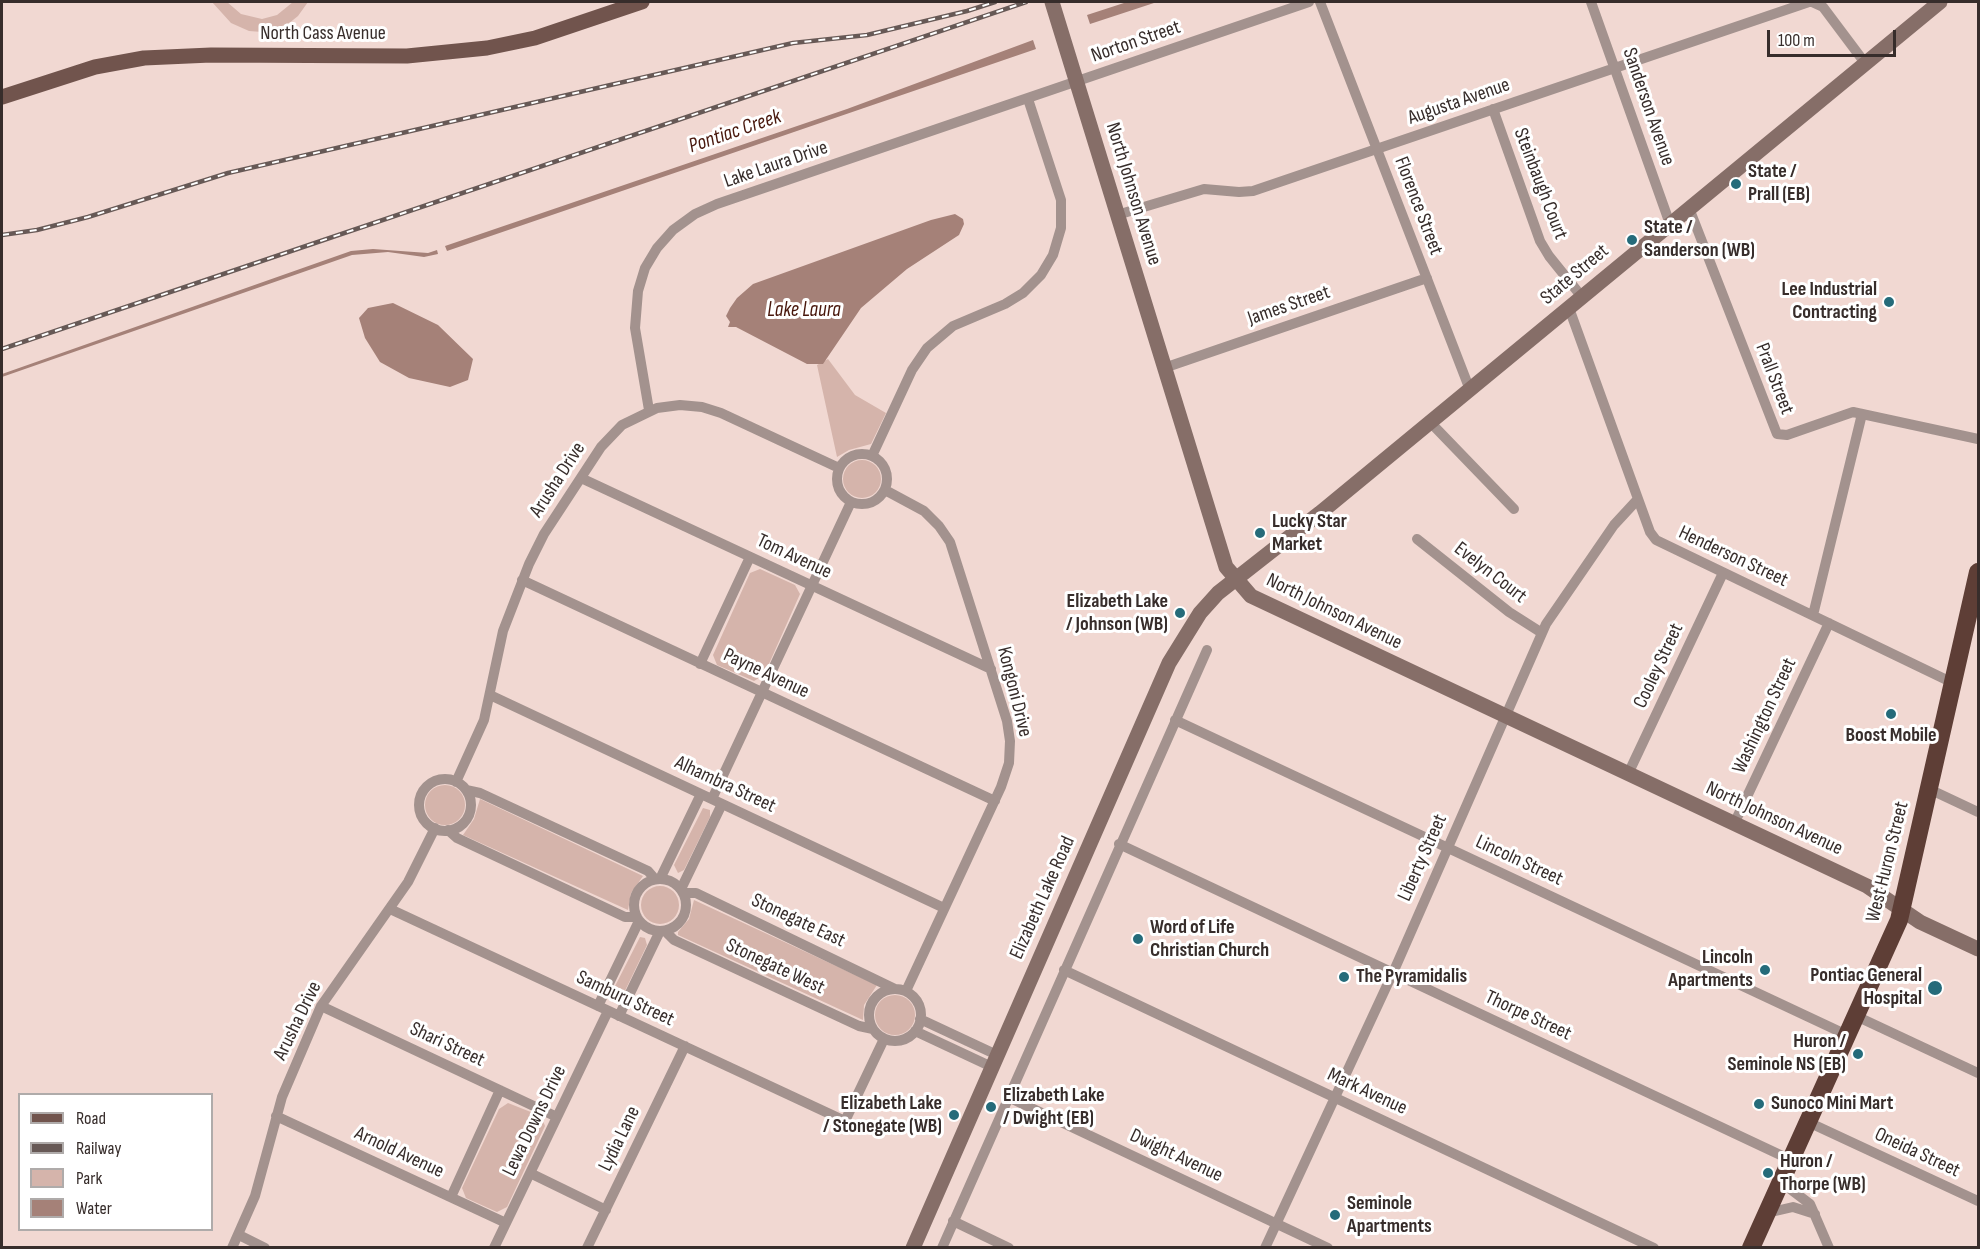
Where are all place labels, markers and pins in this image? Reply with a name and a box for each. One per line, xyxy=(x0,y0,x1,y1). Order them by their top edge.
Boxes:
place label: State / Prall (EB) xyxy=(1748,160,1810,207)
marker: State / Prall (EB) xyxy=(1729,177,1743,191)
place label: State / Sanderson (WB) xyxy=(1644,216,1755,263)
marker: State / Sanderson (WB) xyxy=(1625,233,1639,247)
place label: Lee Industrial Contracting xyxy=(1781,278,1877,325)
marker: Lee Industrial Contracting xyxy=(1882,295,1896,309)
place label: Lucky Star Market xyxy=(1272,510,1347,557)
marker: Lucky Star Market xyxy=(1253,526,1267,540)
place label: Elizabeth Lake / Johnson (WB) xyxy=(1066,590,1168,637)
marker: Elizabeth Lake / Johnson (WB) xyxy=(1173,606,1187,620)
marker: Boost Mobile xyxy=(1884,707,1898,721)
place label: Boost Mobile xyxy=(1845,724,1937,748)
place label: Word of Life Christian Church xyxy=(1150,916,1269,963)
marker: Word of Life Christian Church xyxy=(1131,932,1145,946)
place label: Lincoln Apartments xyxy=(1668,946,1753,993)
marker: Lincoln Apartments xyxy=(1758,963,1772,977)
place label: Pontiac General Hospital xyxy=(1810,964,1922,1011)
place label: The Pyramidalis xyxy=(1356,965,1467,989)
marker: The Pyramidalis xyxy=(1337,970,1351,984)
marker: Pontiac General Hospital xyxy=(1926,979,1944,997)
place label: Huron / Seminole NS (EB) xyxy=(1727,1030,1846,1077)
marker: Huron / Seminole NS (EB) xyxy=(1851,1047,1865,1061)
place label: Elizabeth Lake / Dwight (EB) xyxy=(1003,1084,1105,1131)
place label: Elizabeth Lake / Stonegate (WB) xyxy=(823,1092,942,1139)
place label: Sunoco Mini Mart xyxy=(1771,1092,1893,1116)
marker: Sunoco Mini Mart xyxy=(1752,1097,1766,1111)
marker: Elizabeth Lake / Dwight (EB) xyxy=(984,1100,998,1114)
marker: Elizabeth Lake / Stonegate (WB) xyxy=(947,1108,961,1122)
place label: Huron / Thorpe (WB) xyxy=(1780,1150,1866,1197)
marker: Huron / Thorpe (WB) xyxy=(1761,1166,1775,1180)
place label: Seminole Apartments xyxy=(1347,1192,1432,1239)
marker: Seminole Apartments xyxy=(1328,1208,1342,1222)

